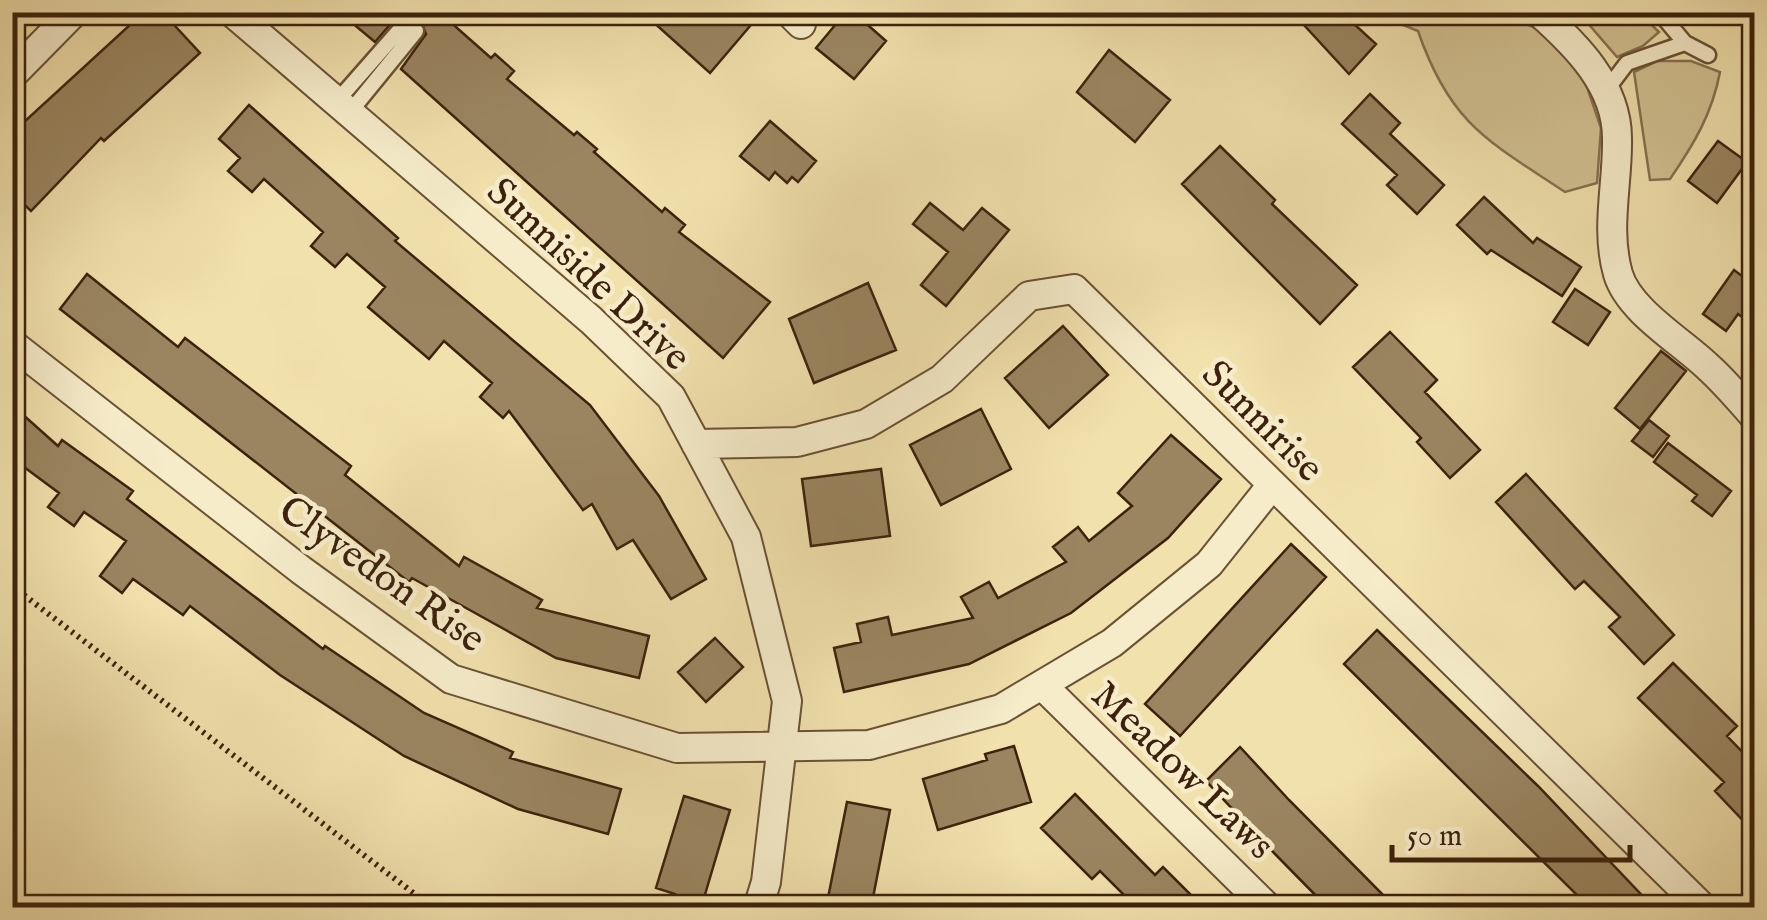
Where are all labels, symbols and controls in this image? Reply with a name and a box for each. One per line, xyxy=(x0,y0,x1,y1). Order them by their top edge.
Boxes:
street label: Sunniside Drive xyxy=(475,168,700,383)
street label: Sunnirise xyxy=(1190,351,1333,494)
street label: Clyvedon Rise xyxy=(268,486,494,666)
street label: Meadow Laws xyxy=(1079,671,1284,872)
scale bar xyxy=(1392,800,1630,862)
text: 50 m xyxy=(1407,818,1462,856)

